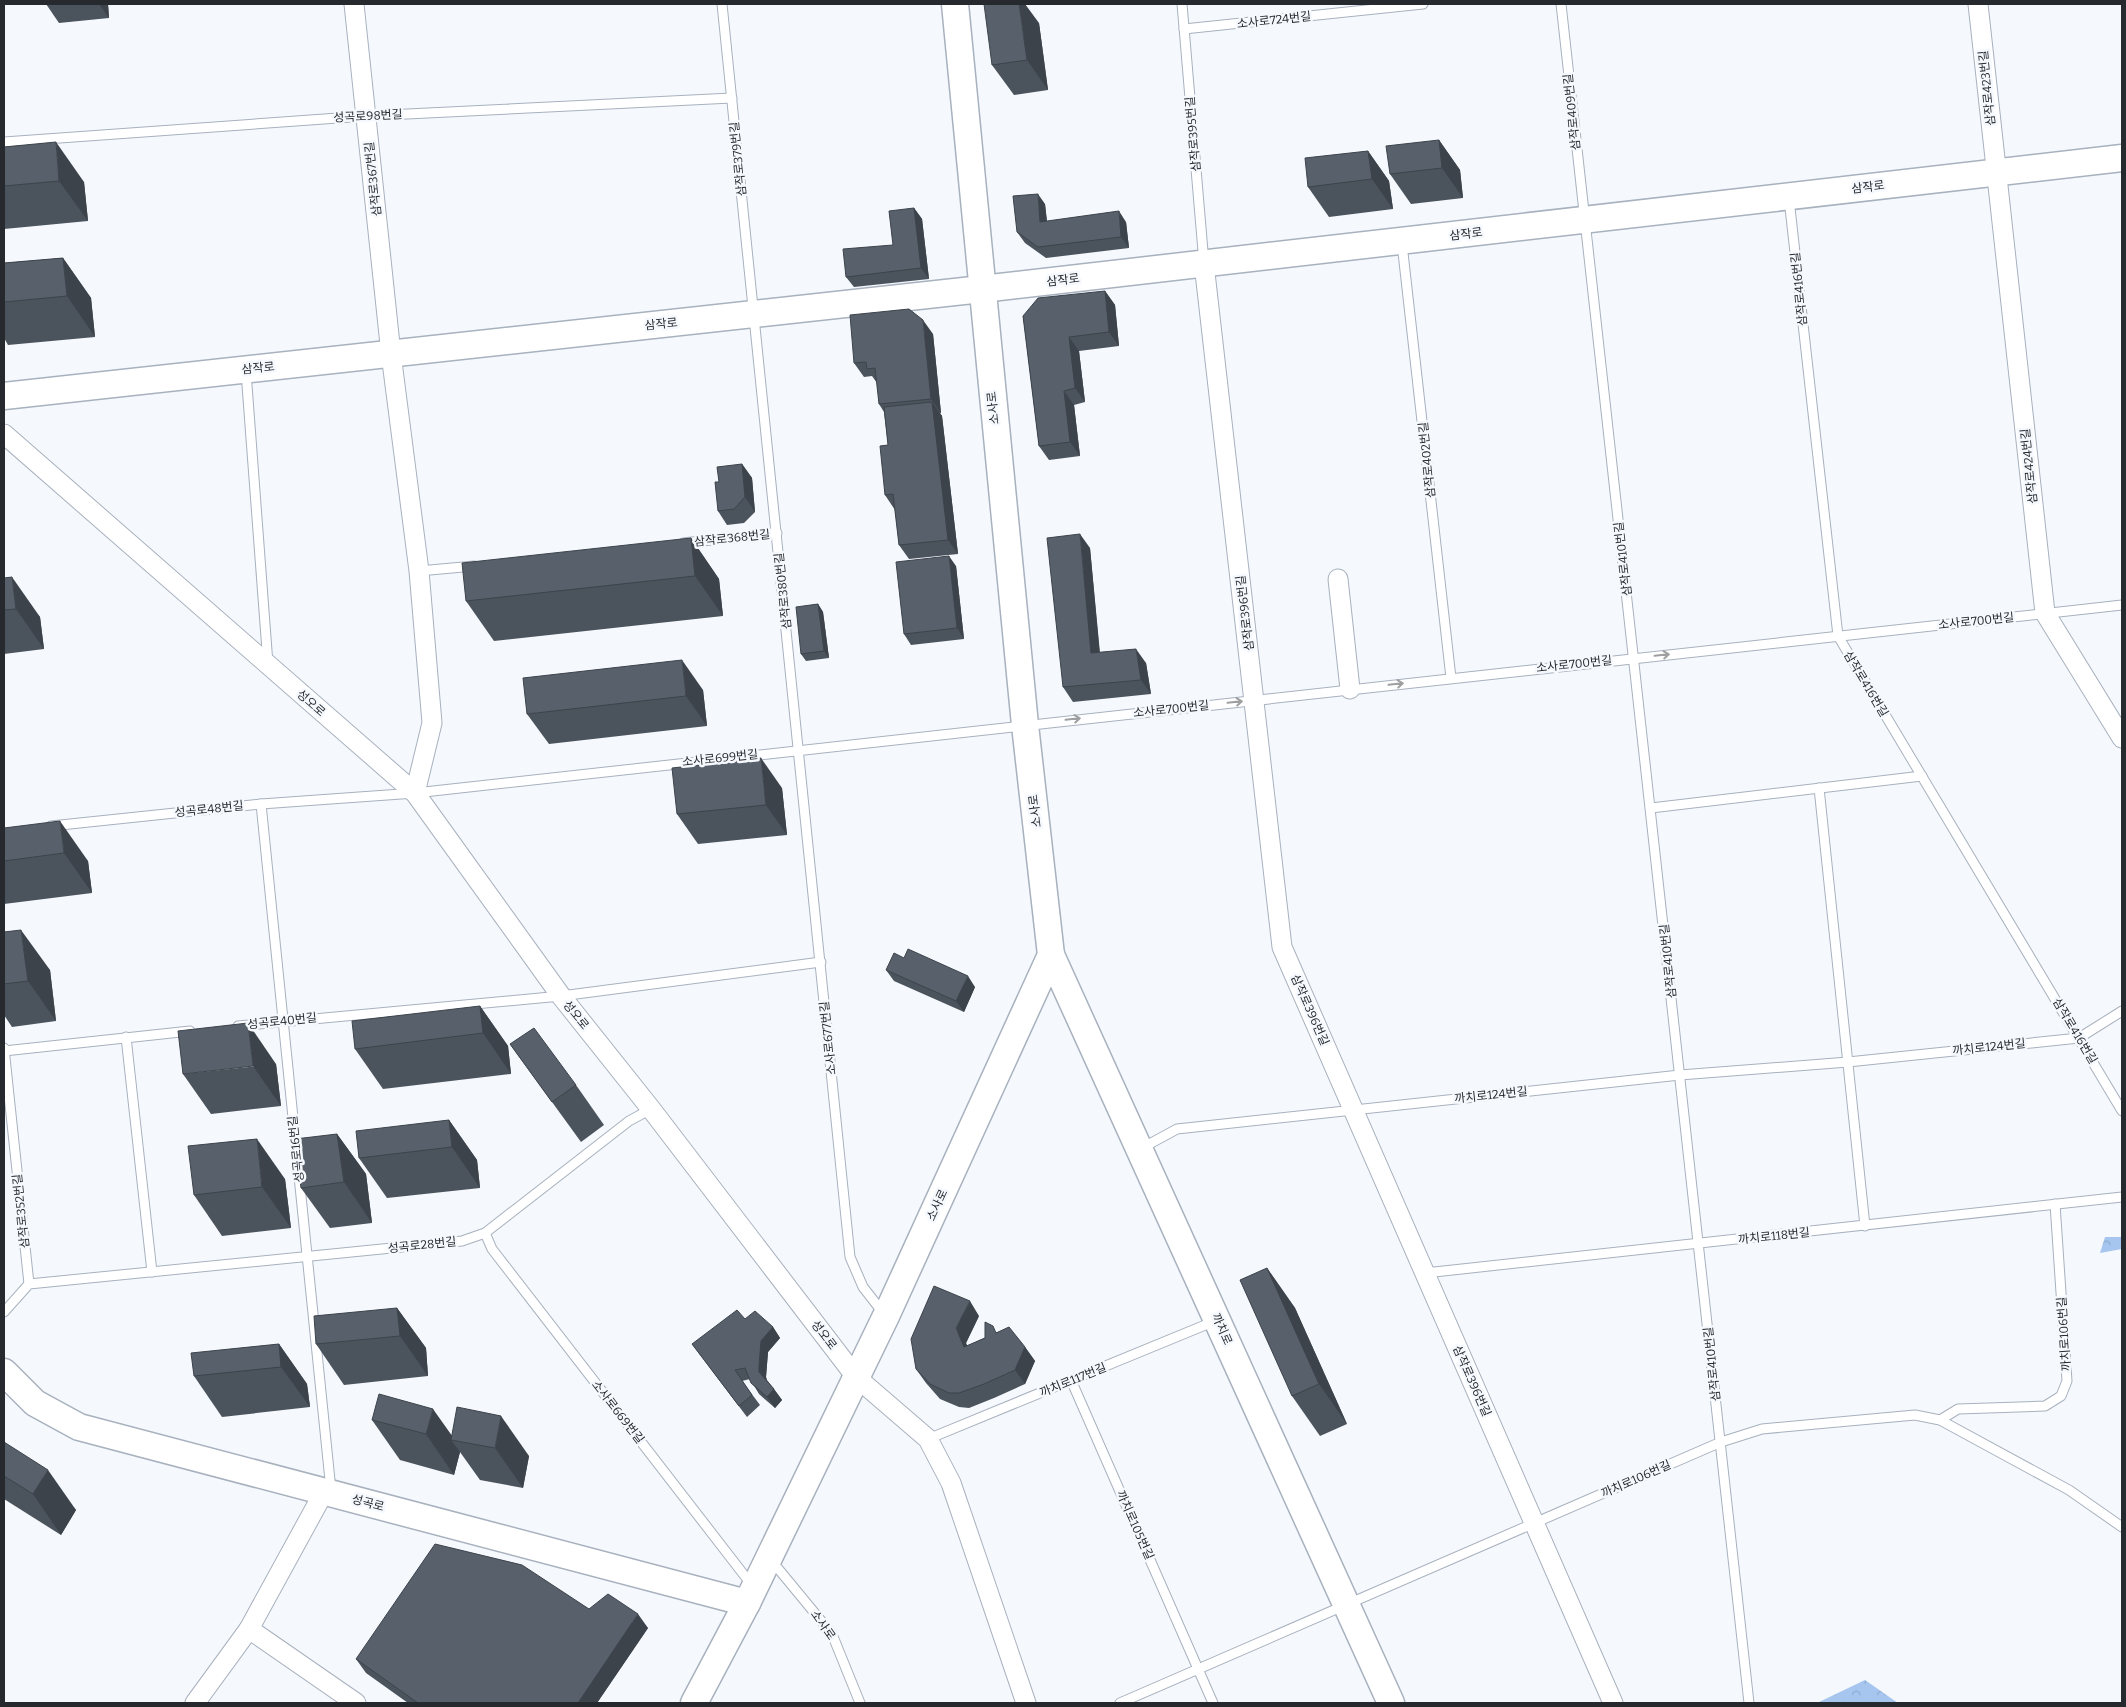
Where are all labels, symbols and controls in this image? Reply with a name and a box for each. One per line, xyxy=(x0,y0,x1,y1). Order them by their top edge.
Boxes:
street label: 소사로724번길 xyxy=(1236,9,1312,31)
street label: 삼작로423번길 xyxy=(1976,50,1998,126)
street label: 삼작로409번길 xyxy=(1561,73,1583,151)
street label: 삼작로395번길 xyxy=(1183,96,1203,172)
street label: 성곡로98번길 xyxy=(333,107,403,125)
street label: 삼작로379번길 xyxy=(727,121,749,197)
street label: 삼작로367번길 xyxy=(362,141,384,217)
street label: 삼작로 xyxy=(1851,178,1885,196)
street label: 삼작로 xyxy=(1449,225,1483,243)
street label: 삼작로416번길 xyxy=(1788,251,1810,327)
street label: 삼작로 xyxy=(1046,271,1080,289)
street label: 삼작로 xyxy=(644,315,678,333)
street label: 삼작로 xyxy=(241,359,275,377)
street label: 소사로 xyxy=(984,391,1002,425)
street label: 삼작로402번길 xyxy=(1416,421,1438,499)
street label: 삼작로424번길 xyxy=(2018,428,2040,504)
street label: 삼작로410번길 xyxy=(1611,521,1635,597)
street label: 삼작로368번길 xyxy=(693,527,771,549)
street label: 삼작로380번길 xyxy=(772,552,794,630)
street label: 삼작로396번길 xyxy=(1233,574,1257,652)
street label: 소사로700번길 xyxy=(1937,610,2015,632)
street label: 삼작로416번길 xyxy=(1841,649,1891,719)
one-way arrow xyxy=(1654,650,1670,660)
street label: 소사로700번길 xyxy=(1535,653,1613,675)
one-way arrow xyxy=(1388,679,1404,689)
street label: 성오로 xyxy=(294,687,328,719)
one-way arrow xyxy=(1227,697,1243,707)
street label: 소사로700번길 xyxy=(1132,698,1210,720)
one-way arrow xyxy=(1065,715,1081,724)
street label: 소사로699번길 xyxy=(681,747,759,769)
street label: 소사로 xyxy=(1026,794,1044,828)
street label: 성곡로48번길 xyxy=(174,798,244,820)
street label: 삼작로410번길 xyxy=(1657,923,1679,999)
street label: 삼작로396번길 xyxy=(1288,972,1332,1048)
street label: 삼작로416번길 xyxy=(2050,996,2100,1066)
street label: 성오로 xyxy=(560,998,592,1032)
street label: 소사로677번길 xyxy=(817,1000,839,1076)
street label: 성곡로40번길 xyxy=(247,1010,317,1032)
street label: 까치로124번길 xyxy=(1952,1036,2026,1058)
street label: 까치로124번길 xyxy=(1454,1084,1528,1106)
street label: 성곡로16번길 xyxy=(286,1115,306,1183)
street label: 삼작로352번길 xyxy=(10,1173,32,1249)
street label: 소사로 xyxy=(924,1187,950,1223)
street label: 까치로118번길 xyxy=(1737,1225,1811,1247)
street label: 성곡로28번길 xyxy=(387,1234,457,1256)
street label: 까치로106번길 xyxy=(2054,1296,2074,1372)
street label: 까치로 xyxy=(1209,1311,1235,1347)
street label: 성오로 xyxy=(808,1318,840,1352)
street label: 삼작로410번길 xyxy=(1701,1326,1723,1402)
street label: 삼작로396번길 xyxy=(1450,1343,1494,1419)
street label: 까치로117번길 xyxy=(1038,1360,1108,1400)
street label: 소사로669번길 xyxy=(589,1378,647,1446)
street label: 까치로106번길 xyxy=(1599,1457,1673,1501)
street label: 까치로105번길 xyxy=(1114,1488,1156,1562)
street label: 성곡로 xyxy=(350,1492,386,1514)
street label: 소사로 xyxy=(808,1607,838,1643)

